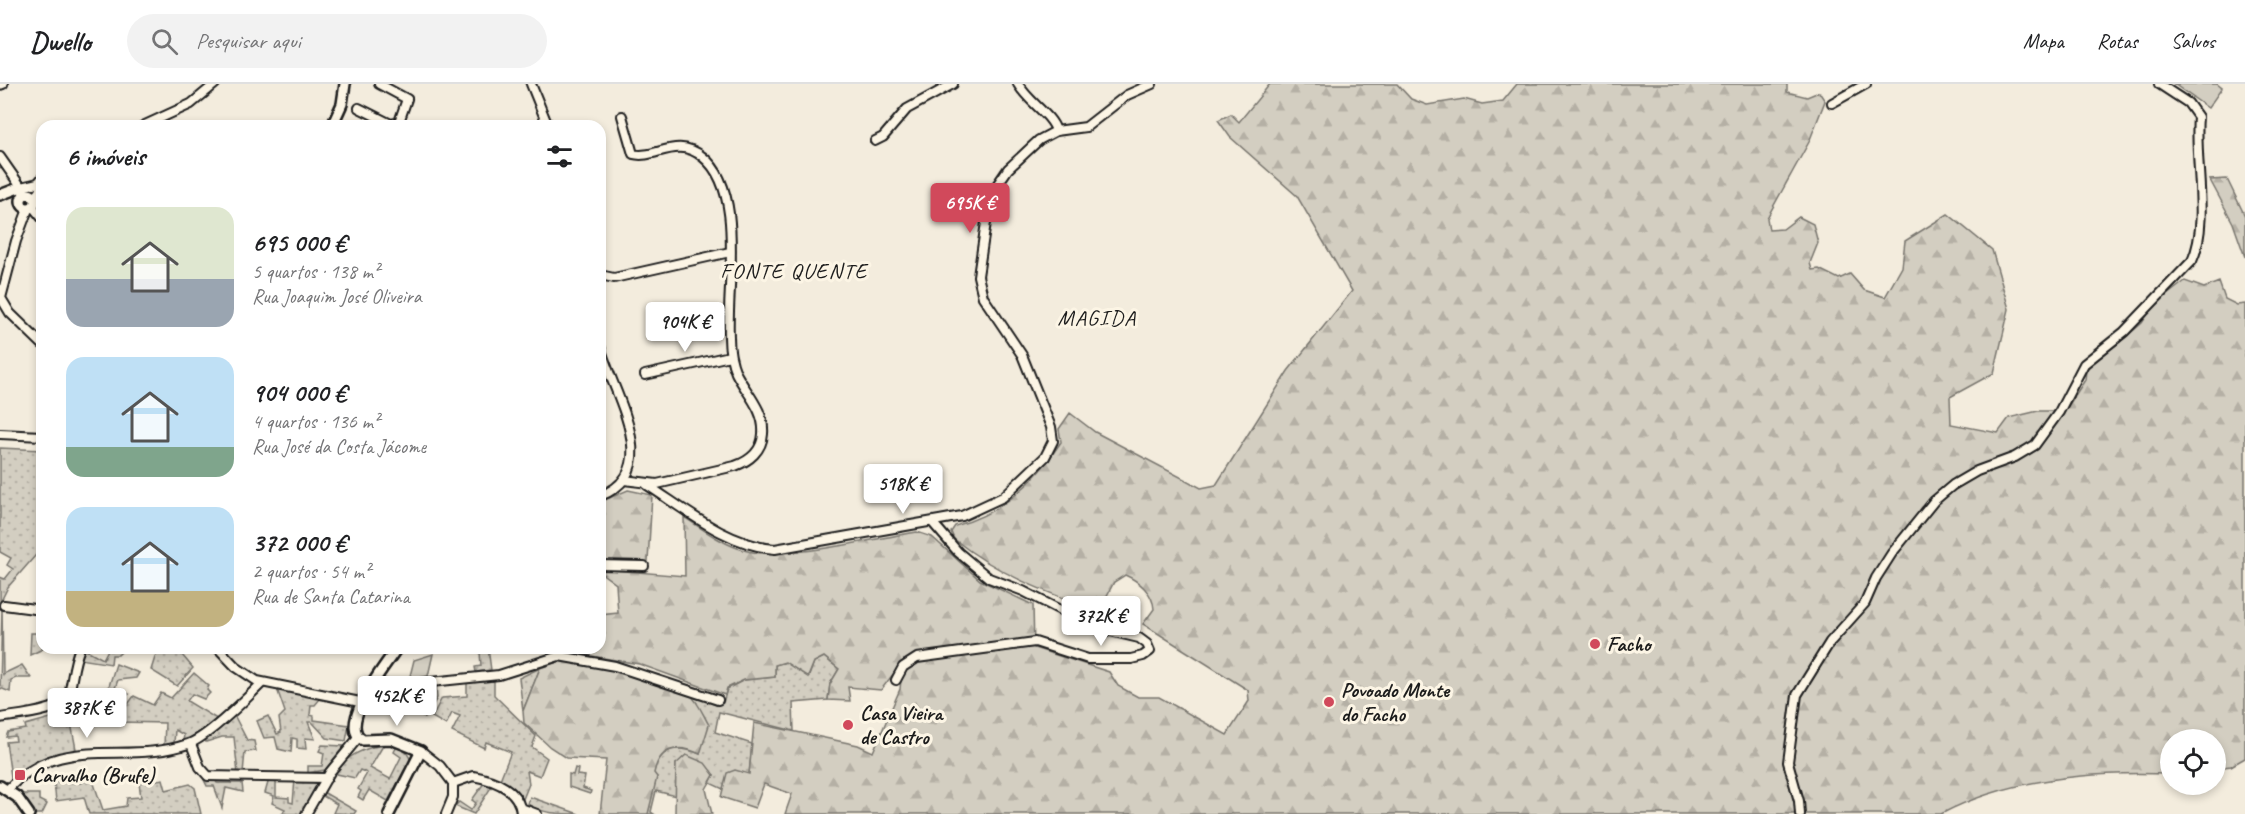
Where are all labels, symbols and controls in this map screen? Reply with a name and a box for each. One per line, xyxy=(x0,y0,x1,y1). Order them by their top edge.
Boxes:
search box xyxy=(127,14,547,68)
text: Dwello xyxy=(30,24,91,59)
icon: search xyxy=(148,25,181,58)
text: Pesquisar aqui xyxy=(196,27,301,55)
text: Mapa xyxy=(2023,28,2064,54)
text: Rotas xyxy=(2097,28,2138,54)
text: Salvos xyxy=(2171,28,2215,54)
text: 6 imóveis xyxy=(66,140,145,173)
icon: filters xyxy=(543,140,576,173)
pin: 695K € xyxy=(921,183,1019,234)
text: 695K € xyxy=(945,190,995,215)
text: 695 000 € xyxy=(252,226,346,259)
icon: home xyxy=(114,231,186,303)
district label: FONTE QUENTE xyxy=(720,257,870,285)
text: 5 quartos · 138 m² xyxy=(252,259,379,284)
text: Rua Joaquim José Oliveira xyxy=(252,284,421,309)
pin: 904K € xyxy=(636,302,734,353)
district label: MAGIDA xyxy=(1057,304,1137,332)
text: 904K € xyxy=(660,309,710,334)
text: 904 000 € xyxy=(252,376,346,409)
icon: home xyxy=(114,381,186,453)
text: 4 quartos · 136 m² xyxy=(252,409,379,434)
text: Rua José da Costa Jácome xyxy=(252,434,426,459)
pin: 518K € xyxy=(854,464,952,515)
text: 518K € xyxy=(878,471,928,496)
text: 372 000 € xyxy=(252,526,346,559)
icon: home xyxy=(114,531,186,603)
text: 2 quartos · 54 m² xyxy=(252,559,370,584)
text: Rua de Santa Catarina xyxy=(252,584,410,609)
pin: 372K € xyxy=(1052,596,1150,647)
text: 372K € xyxy=(1076,603,1126,628)
place label: Facho xyxy=(1607,631,1653,657)
marker: Facho xyxy=(1588,637,1602,651)
pin: 452K € xyxy=(348,676,446,727)
place label: Povoado Monte do Facho xyxy=(1341,677,1451,727)
text: 452K € xyxy=(372,683,422,708)
pin: 387K € xyxy=(38,688,136,739)
text: 387K € xyxy=(62,695,112,720)
marker: Povoado Monte do Facho xyxy=(1322,695,1336,709)
place label: Casa Vieira de Castro xyxy=(860,700,945,750)
marker: Casa Vieira de Castro xyxy=(841,718,855,732)
map controls xyxy=(2160,729,2226,795)
button: locate xyxy=(2160,729,2226,795)
place label: Carvalho (Brufe) xyxy=(32,762,156,788)
marker: Carvalho (Brufe) xyxy=(13,768,27,782)

